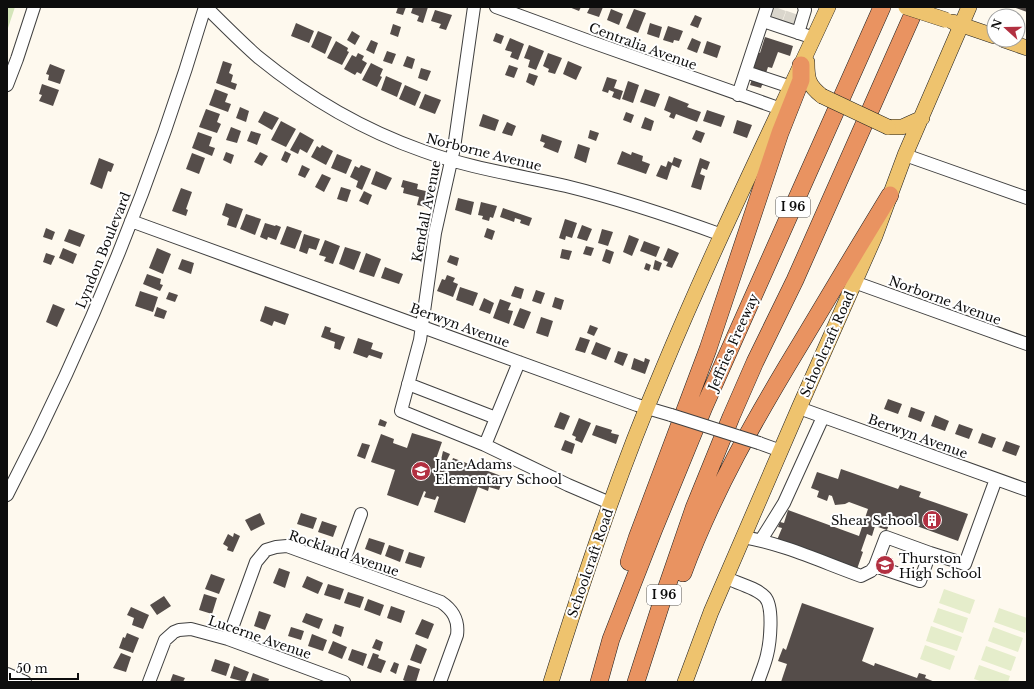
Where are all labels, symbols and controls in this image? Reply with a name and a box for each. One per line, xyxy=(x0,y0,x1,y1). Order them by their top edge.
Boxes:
north arrow xyxy=(986,8,1026,48)
text: N xyxy=(988,16,1005,32)
street label: Centralia Avenue xyxy=(587,19,699,74)
street label: Norborne Avenue xyxy=(424,130,543,175)
street label: Kendall Avenue xyxy=(408,159,445,263)
street label: Lyndon Boulevard xyxy=(72,189,135,311)
road number: I 96 xyxy=(776,197,810,217)
street label: Norborne Avenue xyxy=(886,272,1003,329)
street label: Schoolcraft Road xyxy=(796,288,859,400)
street label: Jeffries Freeway xyxy=(704,290,763,395)
street label: Berwyn Avenue xyxy=(408,300,512,351)
street label: Berwyn Avenue xyxy=(866,411,970,462)
place label: Jane Adams Elementary School xyxy=(433,456,562,488)
school or university icon: Jane Adams Elementary School xyxy=(410,460,432,482)
street label: Schoolcraft Road xyxy=(564,506,617,620)
building icon: Shear School xyxy=(921,509,943,531)
place label: Shear School xyxy=(831,512,918,529)
street label: Rockland Avenue xyxy=(286,527,401,580)
place label: Thurston High School xyxy=(899,550,981,582)
school or university icon: Thurston High School xyxy=(874,554,896,576)
road number: I 96 xyxy=(647,585,681,605)
street label: Lucerne Avenue xyxy=(206,612,314,663)
scale bar xyxy=(10,655,78,681)
text: 50 m xyxy=(16,661,48,676)

